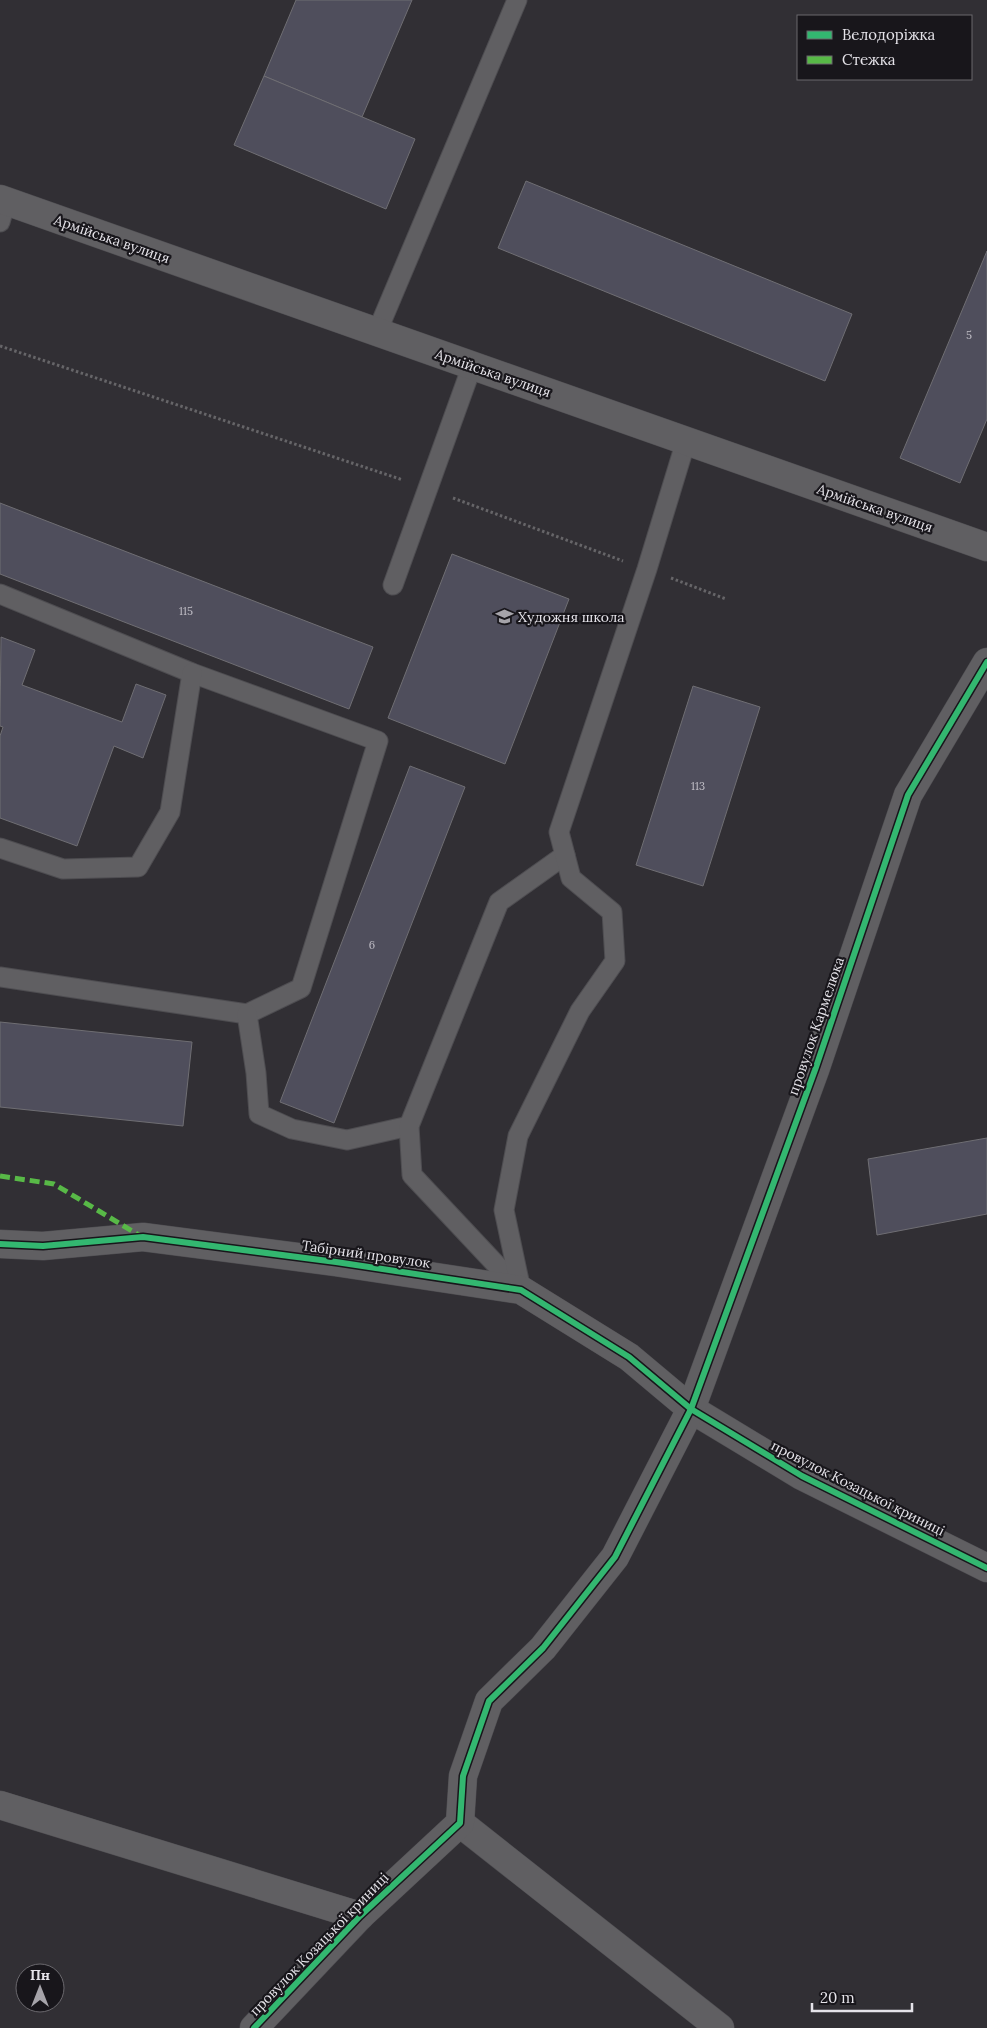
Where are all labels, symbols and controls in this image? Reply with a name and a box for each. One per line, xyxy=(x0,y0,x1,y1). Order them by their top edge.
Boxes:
legend xyxy=(797,15,972,80)
text: Велодоріжка xyxy=(842,25,936,44)
text: Стежка xyxy=(842,50,896,69)
street label: Армійська вулиця xyxy=(51,210,172,267)
house number: 5 xyxy=(966,328,972,342)
street label: Армійська вулиця xyxy=(432,344,553,401)
street label: Армійська вулиця xyxy=(814,479,935,536)
house number: 115 xyxy=(179,604,193,618)
school or university icon: Художня школа xyxy=(494,607,514,627)
place label: Художня школа xyxy=(518,608,625,626)
house number: 113 xyxy=(691,779,705,793)
house number: 6 xyxy=(369,938,375,952)
street label: провулок Кармелюка xyxy=(784,955,848,1097)
street label: Табірний провулок xyxy=(301,1236,432,1272)
street label: провулок Козацької криниці xyxy=(768,1436,948,1540)
street label: провулок Козацької криниці xyxy=(246,1869,392,2019)
north arrow xyxy=(15,1963,65,2013)
text: Пн xyxy=(30,1966,50,1984)
scale bar xyxy=(812,1980,912,2012)
text: 20 m xyxy=(820,1988,855,2007)

